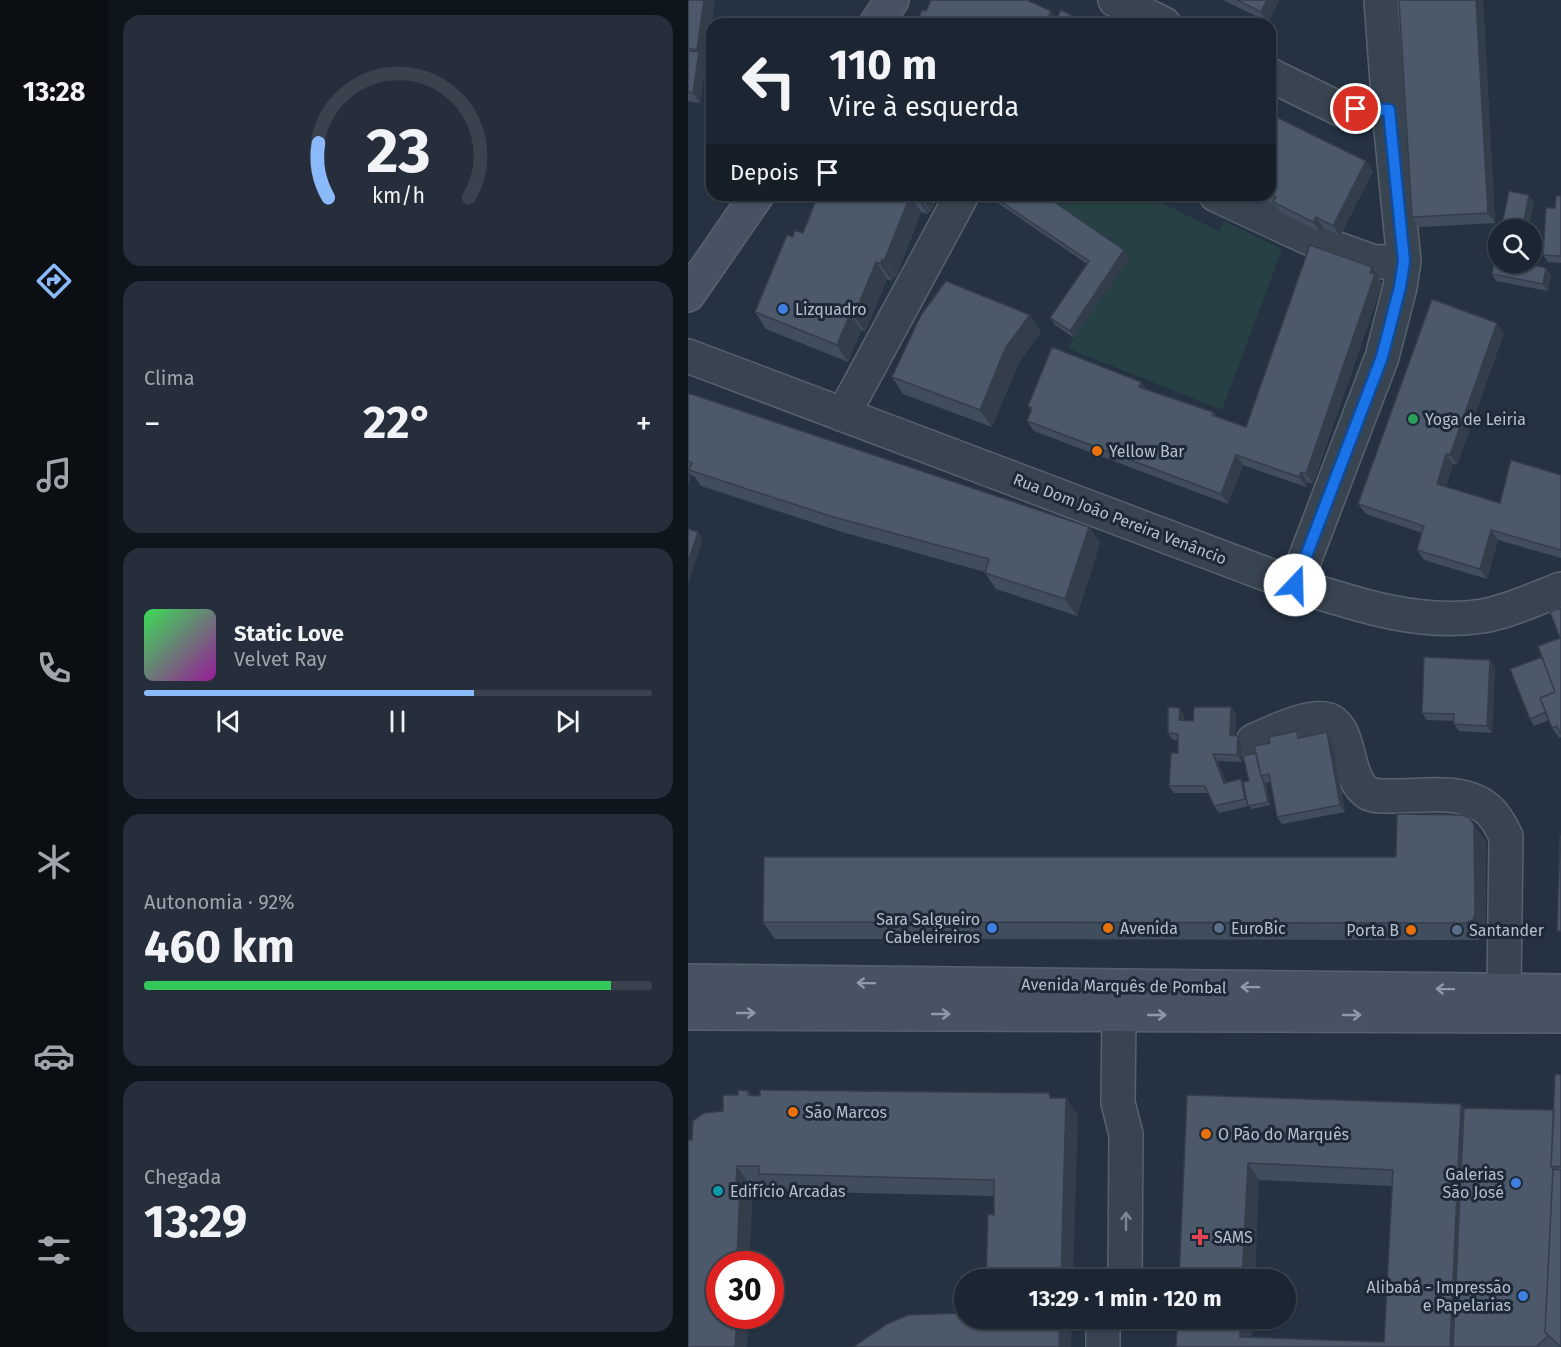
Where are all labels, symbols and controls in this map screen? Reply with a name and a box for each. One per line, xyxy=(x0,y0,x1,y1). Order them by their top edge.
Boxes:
text: 110 m xyxy=(829,40,937,90)
icon: left xyxy=(730,42,808,120)
text: 13:28 xyxy=(23,76,85,108)
pin xyxy=(1330,83,1381,134)
text: Vire à esquerda xyxy=(829,91,1019,123)
icon: arrive xyxy=(1339,92,1372,125)
text: 23 xyxy=(366,114,430,189)
icon: arrive xyxy=(811,156,844,189)
text: Depois xyxy=(730,159,799,186)
text: km/h xyxy=(371,183,425,209)
map controls xyxy=(1488,219,1542,273)
button: search xyxy=(1488,219,1542,273)
icon: directions xyxy=(33,260,75,302)
place label: Lizquadro xyxy=(795,300,867,319)
marker: Lizquadro xyxy=(776,302,790,316)
text: Clima xyxy=(144,366,195,390)
text: 22° xyxy=(363,396,433,450)
text: − xyxy=(144,404,161,444)
text: + xyxy=(636,404,652,444)
place label: Yoga de Leiria xyxy=(1425,410,1526,429)
marker: Yoga de Leiria xyxy=(1406,412,1420,426)
place label: Yellow Bar xyxy=(1109,442,1185,461)
marker: Yellow Bar xyxy=(1090,444,1104,458)
icon: music xyxy=(33,454,75,496)
street label: Rua Dom João Pereira Venâncio xyxy=(1011,469,1229,569)
position arrow xyxy=(1263,553,1327,617)
text: Static Love xyxy=(234,620,344,647)
icon: phone xyxy=(33,647,75,689)
text: Velvet Ray xyxy=(234,647,327,671)
icon: previous xyxy=(212,705,245,738)
icon: pause xyxy=(381,705,414,738)
icon: next xyxy=(551,705,584,738)
icon: climate xyxy=(33,841,75,883)
text: Autonomia · 92% xyxy=(144,890,295,914)
place label: Sara Salgueiro Cabeleireiros xyxy=(876,910,980,947)
place label: Avenida xyxy=(1120,919,1178,938)
place label: EuroBic xyxy=(1231,919,1286,938)
text: 460 km xyxy=(144,920,295,974)
marker: Sara Salgueiro Cabeleireiros xyxy=(985,921,999,935)
marker: Avenida xyxy=(1101,921,1115,935)
marker: EuroBic xyxy=(1212,921,1226,935)
place label: Porta B xyxy=(1346,921,1399,940)
place label: Santander xyxy=(1469,921,1545,940)
marker: Porta B xyxy=(1404,923,1418,937)
marker: Santander xyxy=(1450,923,1464,937)
street label: Avenida Marquês de Pombal xyxy=(1021,975,1227,997)
one-way arrow xyxy=(857,977,877,989)
one-way arrow xyxy=(1241,981,1261,993)
one-way arrow xyxy=(1436,983,1456,995)
one-way arrow xyxy=(736,1007,756,1019)
one-way arrow xyxy=(931,1008,951,1020)
one-way arrow xyxy=(1147,1009,1167,1021)
one-way arrow xyxy=(1342,1009,1362,1021)
icon: car xyxy=(33,1035,75,1077)
place label: São Marcos xyxy=(805,1103,887,1122)
marker: São Marcos xyxy=(786,1105,800,1119)
place label: O Pão do Marquês xyxy=(1218,1125,1349,1144)
marker: O Pão do Marquês xyxy=(1199,1127,1213,1141)
text: Chegada xyxy=(144,1165,221,1189)
place label: Galerias São José xyxy=(1443,1165,1504,1202)
marker: Galerias São José xyxy=(1509,1176,1523,1190)
place label: Edifício Arcadas xyxy=(730,1182,846,1201)
marker: Edifício Arcadas xyxy=(711,1184,725,1198)
text: 13:29 xyxy=(144,1195,247,1249)
one-way arrow xyxy=(1120,1212,1131,1232)
marker: SAMS xyxy=(1191,1228,1209,1246)
place label: SAMS xyxy=(1214,1228,1253,1247)
icon: filters xyxy=(33,1229,75,1271)
speed limit sign: 30 xyxy=(706,1251,784,1329)
place label: Alibabá - Impressão e Papelarias xyxy=(1367,1278,1511,1315)
text: 13:29 · 1 min · 120 m xyxy=(1029,1285,1222,1312)
marker: Alibabá - Impressão e Papelarias xyxy=(1516,1289,1530,1303)

